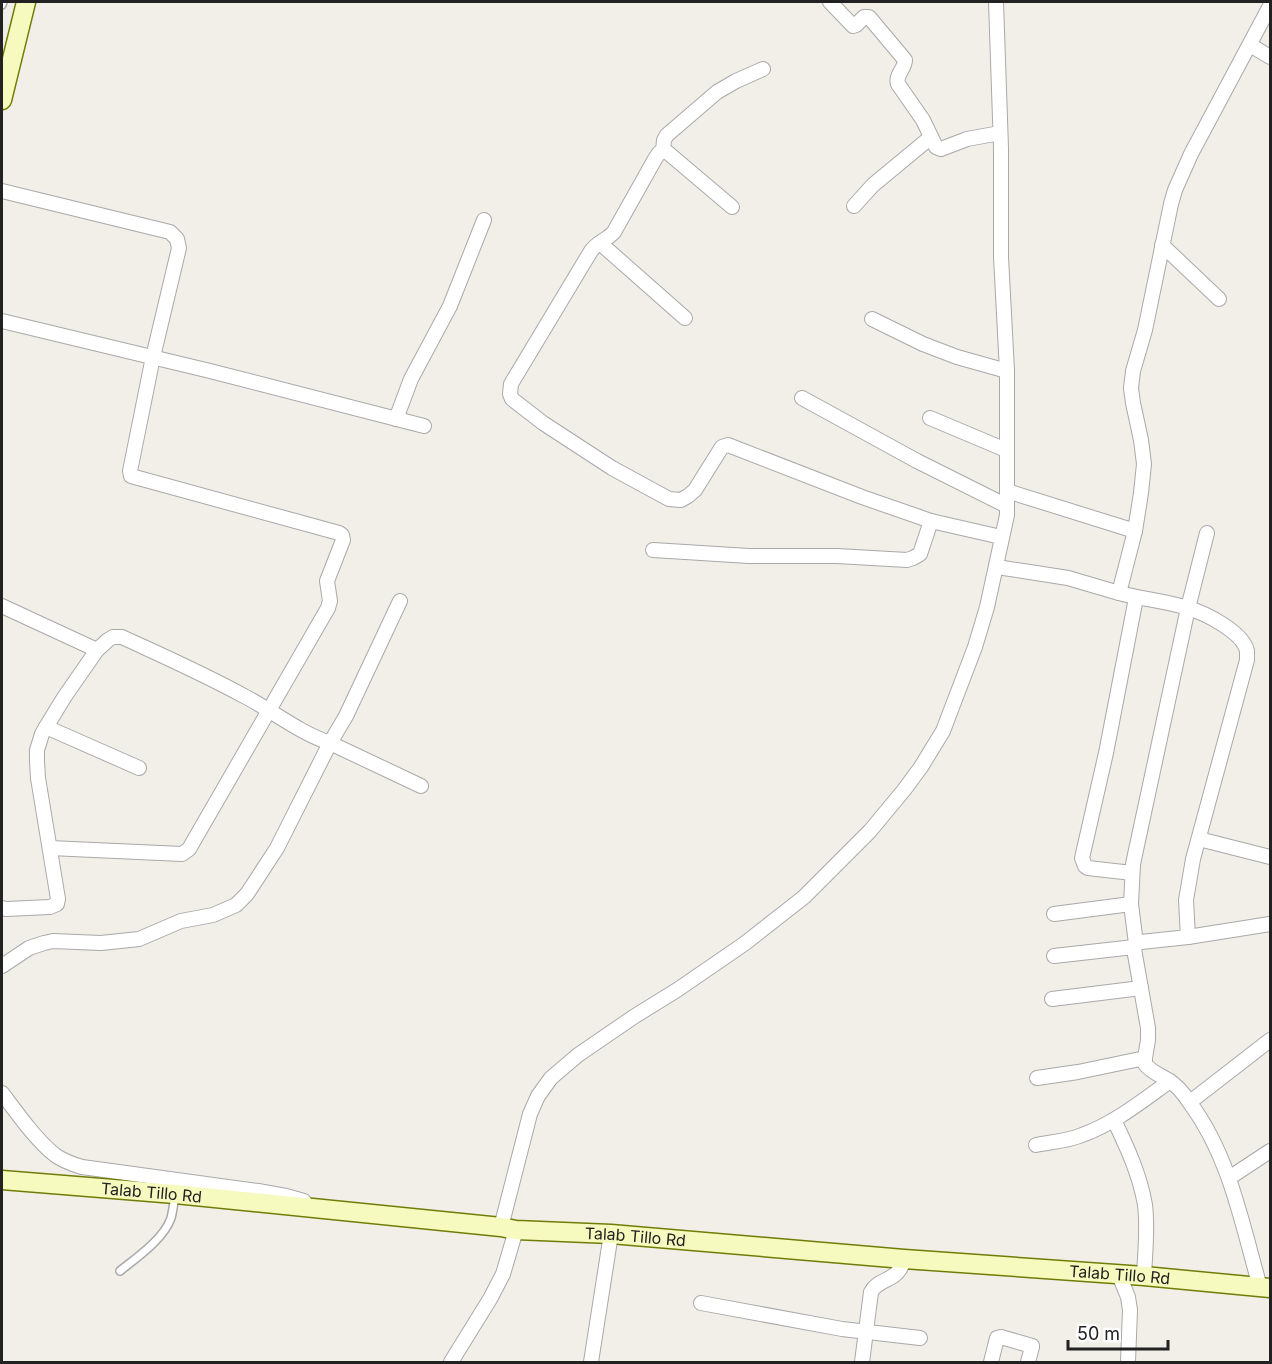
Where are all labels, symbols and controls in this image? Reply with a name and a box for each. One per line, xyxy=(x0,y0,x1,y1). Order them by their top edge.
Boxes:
street label: Talab Tillo Rd xyxy=(100,1178,203,1207)
street label: Talab Tillo Rd xyxy=(584,1223,687,1250)
street label: Talab Tillo Rd xyxy=(1069,1261,1171,1288)
scale bar xyxy=(1068,1313,1168,1351)
text: 50 m xyxy=(1077,1323,1120,1344)

